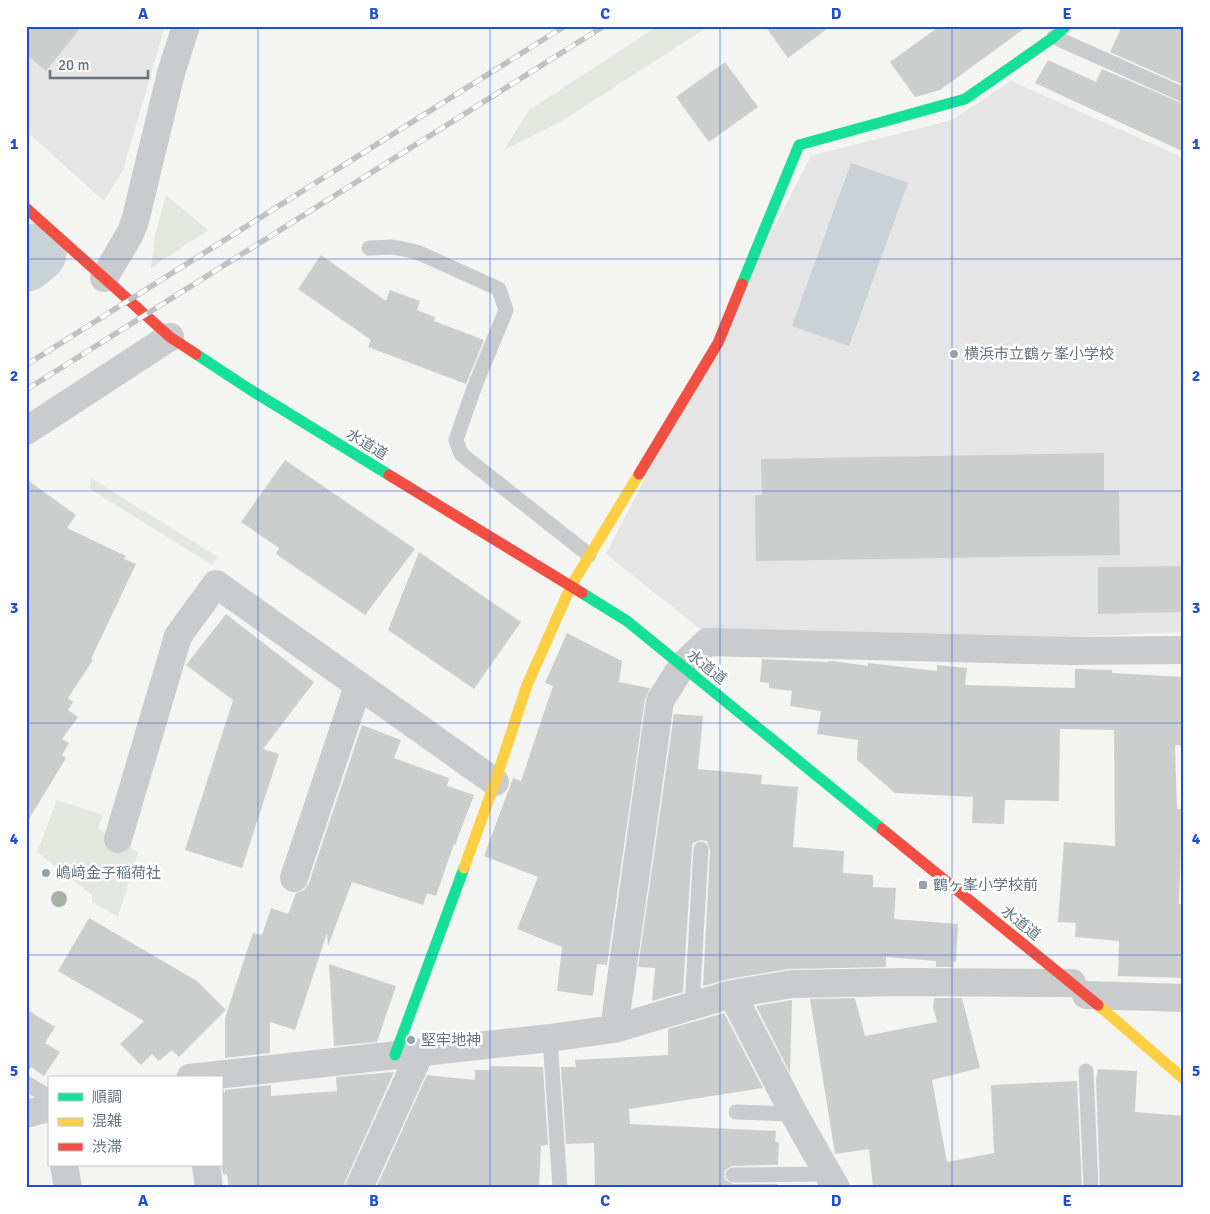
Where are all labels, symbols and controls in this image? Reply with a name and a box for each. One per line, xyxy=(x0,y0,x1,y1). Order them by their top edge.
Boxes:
text: A xyxy=(138,4,149,24)
text: B xyxy=(369,4,379,24)
text: C xyxy=(600,4,610,24)
text: D xyxy=(831,4,842,24)
text: E xyxy=(1062,4,1072,24)
scale bar xyxy=(50,48,148,80)
text: 20 m xyxy=(58,56,89,74)
text: 1 xyxy=(10,134,19,154)
text: 1 xyxy=(1192,134,1201,154)
place label: 横浜市立鶴ヶ峯小学校 xyxy=(964,345,1114,363)
marker: 横浜市立鶴ヶ峯小学校 xyxy=(948,348,960,360)
text: 2 xyxy=(10,366,18,386)
text: 2 xyxy=(1192,366,1200,386)
street label: 水道道 xyxy=(343,425,391,463)
text: 3 xyxy=(10,598,18,618)
text: 3 xyxy=(1192,598,1200,618)
street label: 水道道 xyxy=(684,646,730,688)
text: 4 xyxy=(10,829,19,849)
text: 4 xyxy=(1192,829,1201,849)
place label: 嶋﨑金子稲荷社 xyxy=(56,864,161,882)
marker: 嶋﨑金子稲荷社 xyxy=(40,867,52,879)
place label: 鶴ヶ峯小学校前 xyxy=(933,876,1038,894)
marker: 鶴ヶ峯小学校前 xyxy=(917,879,929,891)
street label: 水道道 xyxy=(998,902,1044,944)
place label: 堅牢地神 xyxy=(421,1031,481,1049)
marker: 堅牢地神 xyxy=(405,1034,417,1046)
text: 5 xyxy=(10,1061,18,1081)
text: 5 xyxy=(1192,1061,1200,1081)
legend xyxy=(48,1076,222,1166)
text: 順調 xyxy=(92,1088,122,1106)
text: 混雑 xyxy=(92,1112,122,1130)
text: 渋滞 xyxy=(92,1138,122,1156)
text: A xyxy=(138,1191,149,1211)
text: B xyxy=(369,1191,379,1211)
text: C xyxy=(600,1191,610,1211)
text: D xyxy=(831,1191,842,1211)
text: E xyxy=(1062,1191,1072,1211)

